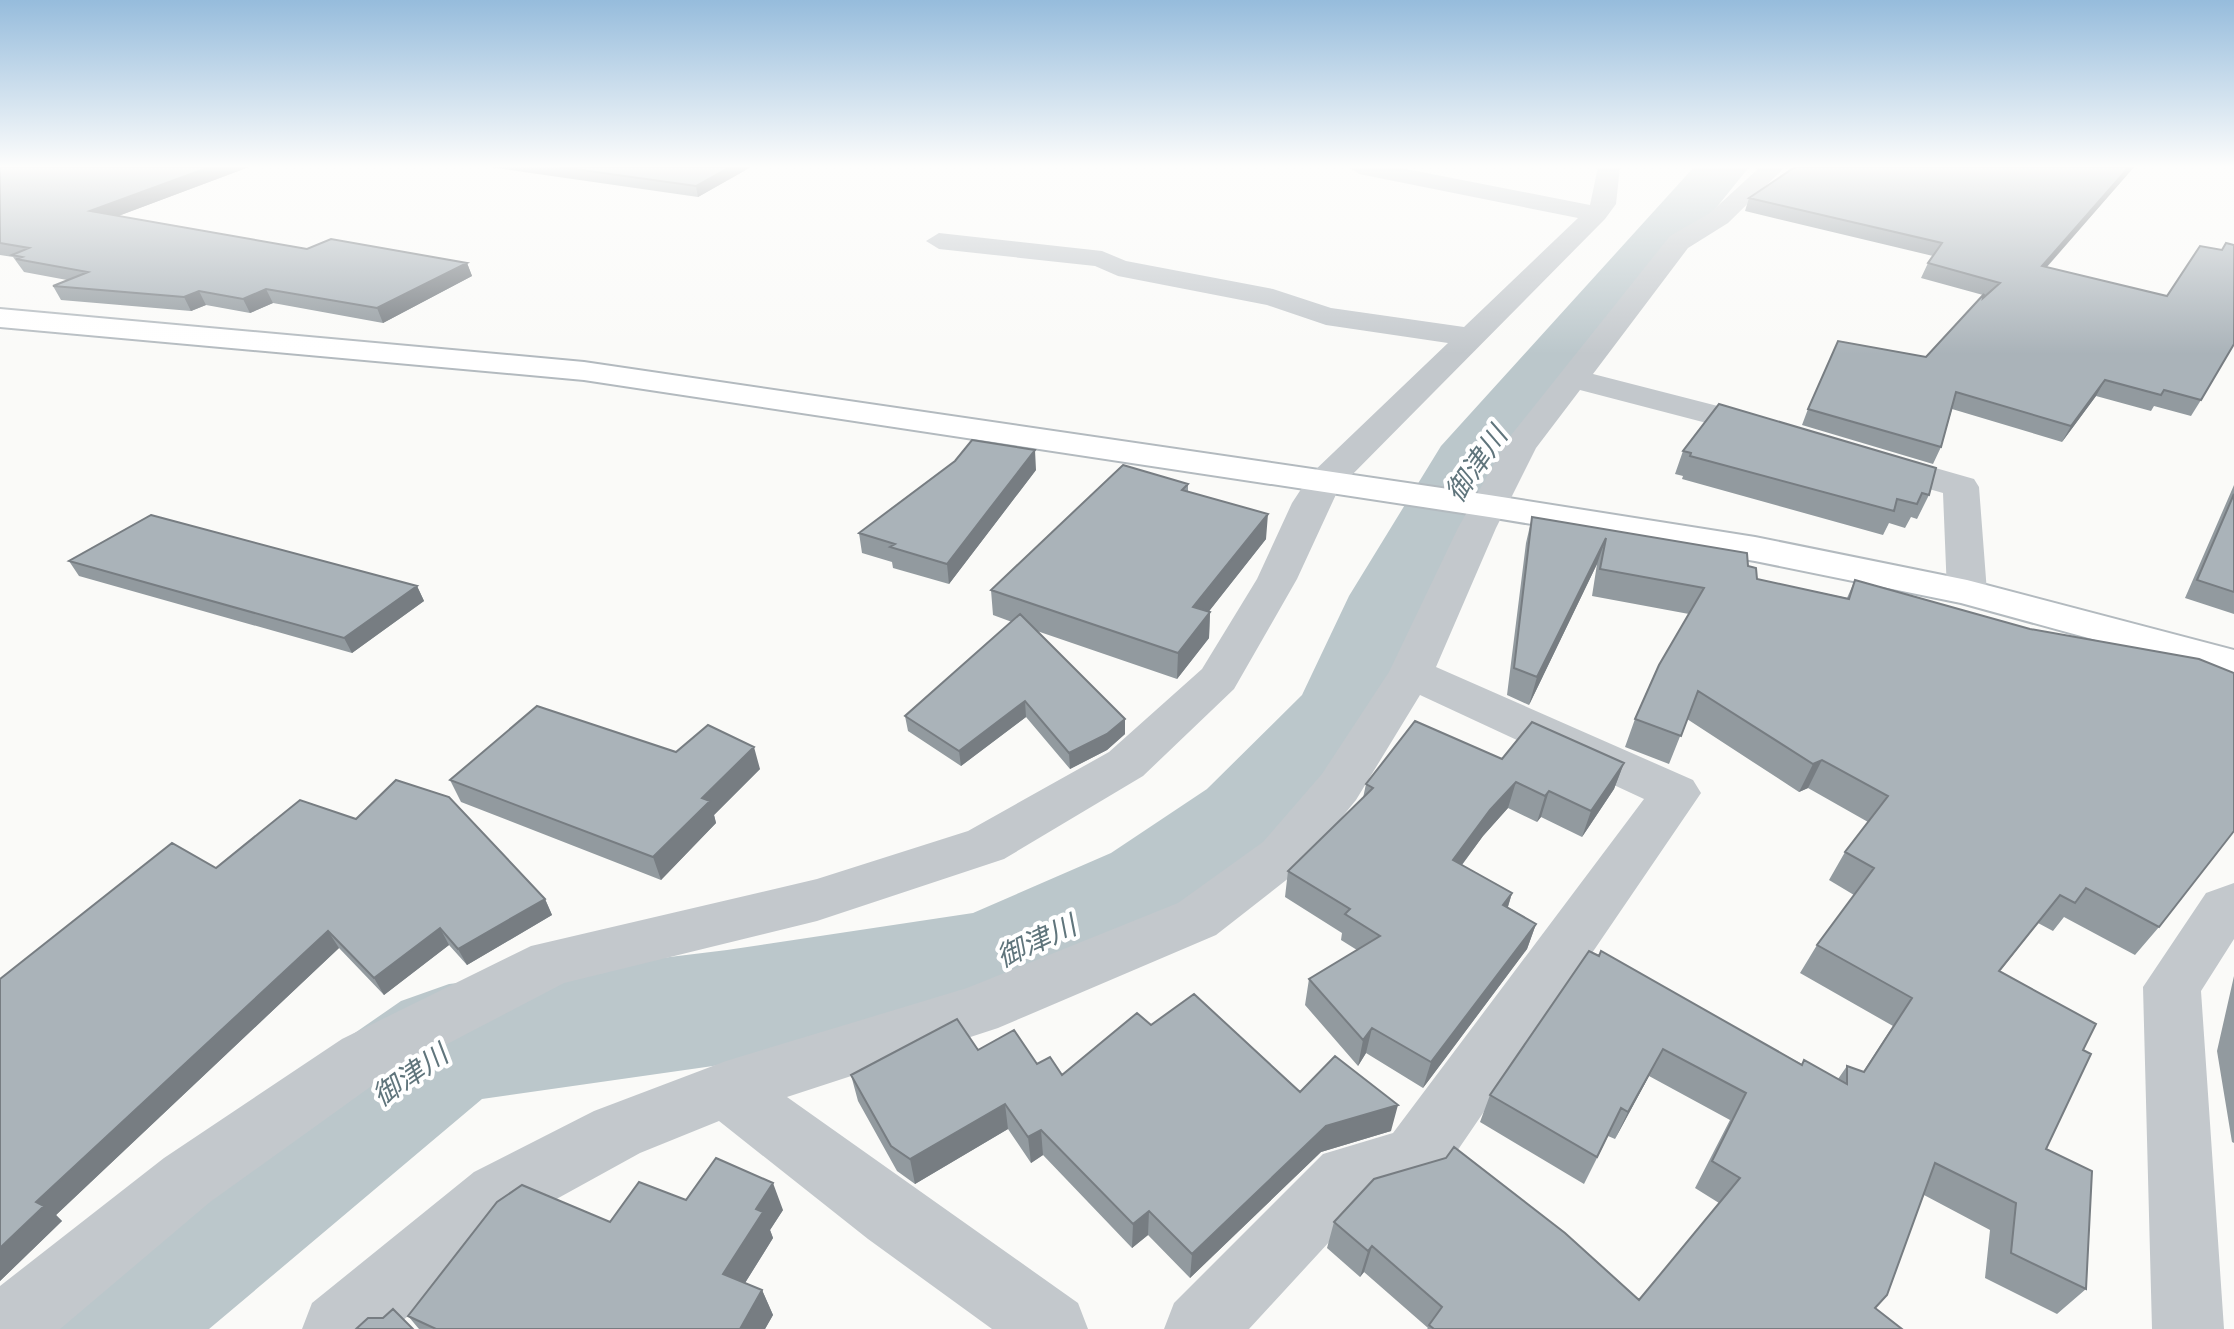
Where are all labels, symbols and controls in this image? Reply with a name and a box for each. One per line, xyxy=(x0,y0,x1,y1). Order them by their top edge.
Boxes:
water label: 御津川 xyxy=(1439,418,1516,508)
water label: 御津川 xyxy=(991,907,1084,974)
water label: 御津川 xyxy=(366,1036,457,1113)

